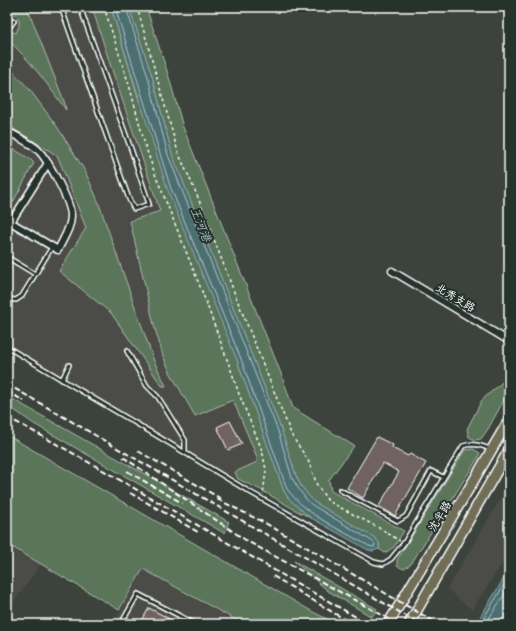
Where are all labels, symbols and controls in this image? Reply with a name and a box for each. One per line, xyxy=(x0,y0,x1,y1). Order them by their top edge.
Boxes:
water label: 王河港 xyxy=(187,204,217,245)
street label: 北秀支路 xyxy=(433,278,479,316)
street label: 沈半路 xyxy=(423,497,455,535)

